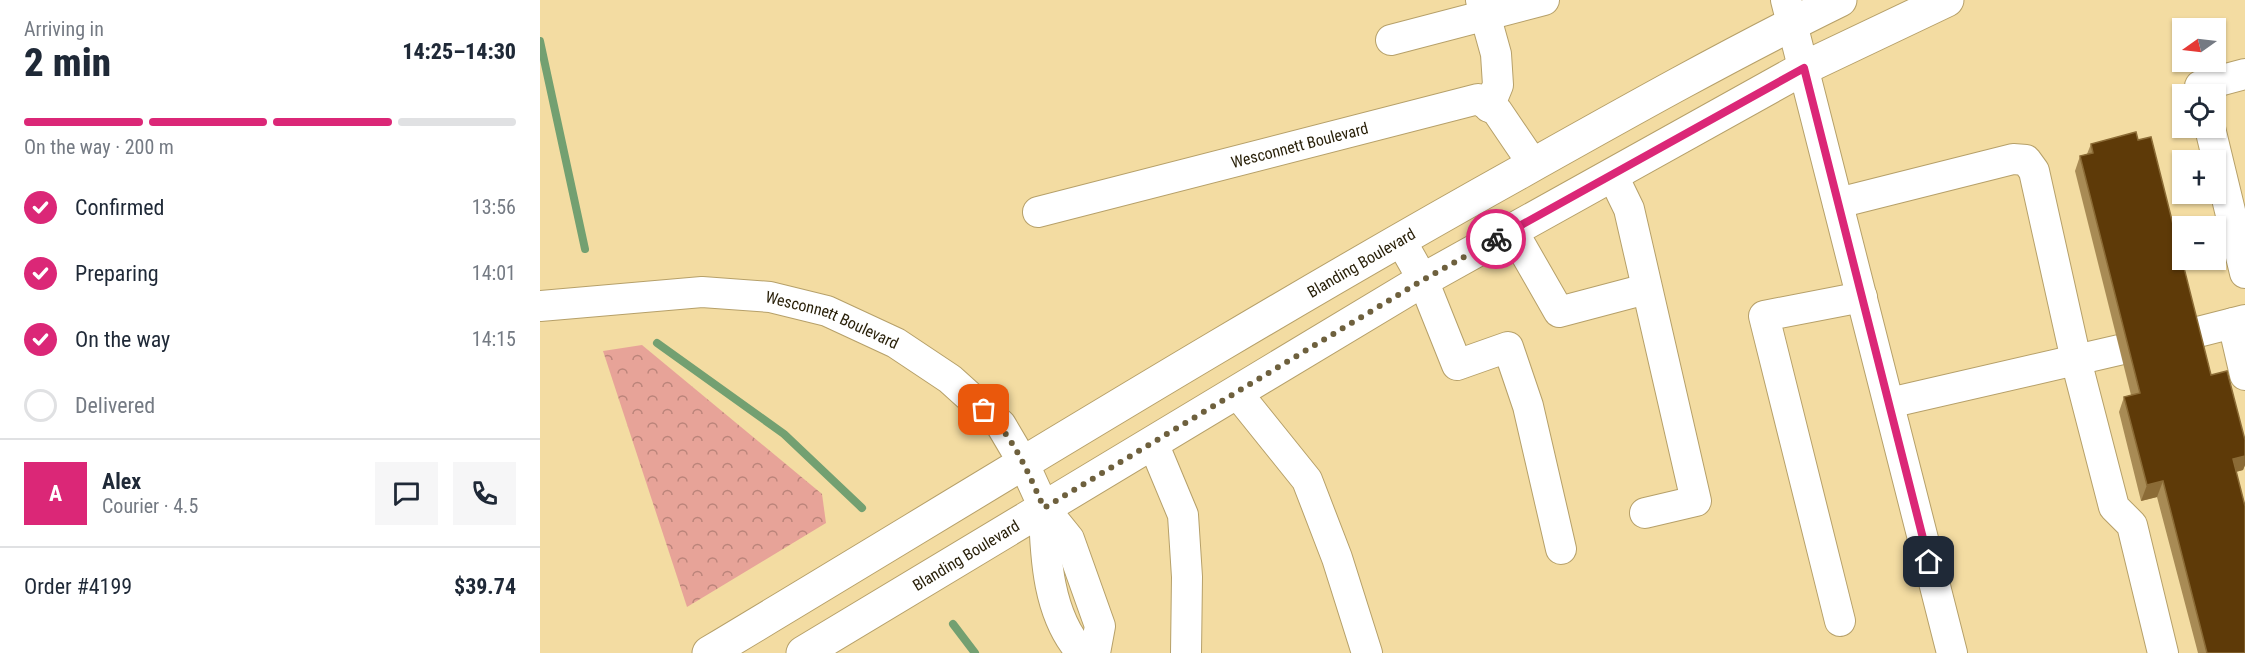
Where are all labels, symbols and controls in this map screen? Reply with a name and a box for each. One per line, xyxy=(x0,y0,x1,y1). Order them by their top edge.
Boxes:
text: Arriving in xyxy=(24,17,104,41)
north arrow xyxy=(2172,18,2226,72)
map controls xyxy=(2172,18,2226,270)
text: 14:25–14:30 xyxy=(402,39,516,64)
text: 2 min xyxy=(24,40,111,86)
button: locate xyxy=(2172,84,2226,138)
street label: Wesconnett Boulevard xyxy=(1229,118,1370,172)
text: On the way · 200 m xyxy=(24,135,174,159)
button: + xyxy=(2172,150,2226,204)
icon: check xyxy=(24,191,57,224)
text: Confirmed xyxy=(75,195,164,220)
text: 13:56 xyxy=(472,195,516,219)
courier xyxy=(1466,209,1526,269)
button: − xyxy=(2172,216,2226,270)
icon: bike xyxy=(1480,223,1513,256)
street label: Blanding Boulevard xyxy=(1304,224,1418,301)
icon: check xyxy=(24,257,57,290)
text: Preparing xyxy=(75,261,159,286)
text: 14:01 xyxy=(472,261,516,285)
street label: Wesconnett Boulevard xyxy=(764,287,902,352)
icon: check xyxy=(24,323,57,356)
text: On the way xyxy=(75,327,170,352)
text: 14:15 xyxy=(472,327,516,351)
pin xyxy=(958,384,1009,435)
text: Delivered xyxy=(75,393,155,418)
icon: bag xyxy=(967,393,1000,426)
button: chat xyxy=(375,462,438,525)
button: phone xyxy=(453,462,516,525)
text: Alex xyxy=(102,469,141,494)
text: A xyxy=(49,481,62,506)
text: Courier · 4.5 xyxy=(102,494,198,518)
street label: Blanding Boulevard xyxy=(909,516,1023,594)
pin xyxy=(1903,536,1954,587)
icon: home xyxy=(1912,545,1945,578)
text: Order #4199 xyxy=(24,574,132,599)
text: $39.74 xyxy=(454,574,516,599)

